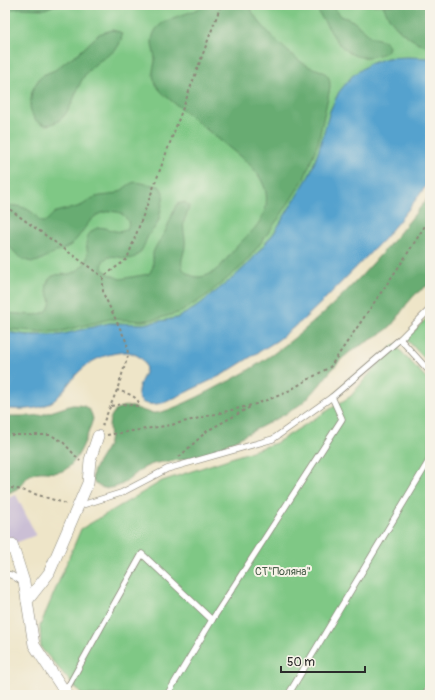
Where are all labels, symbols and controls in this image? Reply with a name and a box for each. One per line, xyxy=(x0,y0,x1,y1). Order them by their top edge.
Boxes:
park label: СТ"Поляна" xyxy=(255,565,311,578)
scale bar xyxy=(281,648,365,674)
text: 50 m xyxy=(287,655,315,670)

